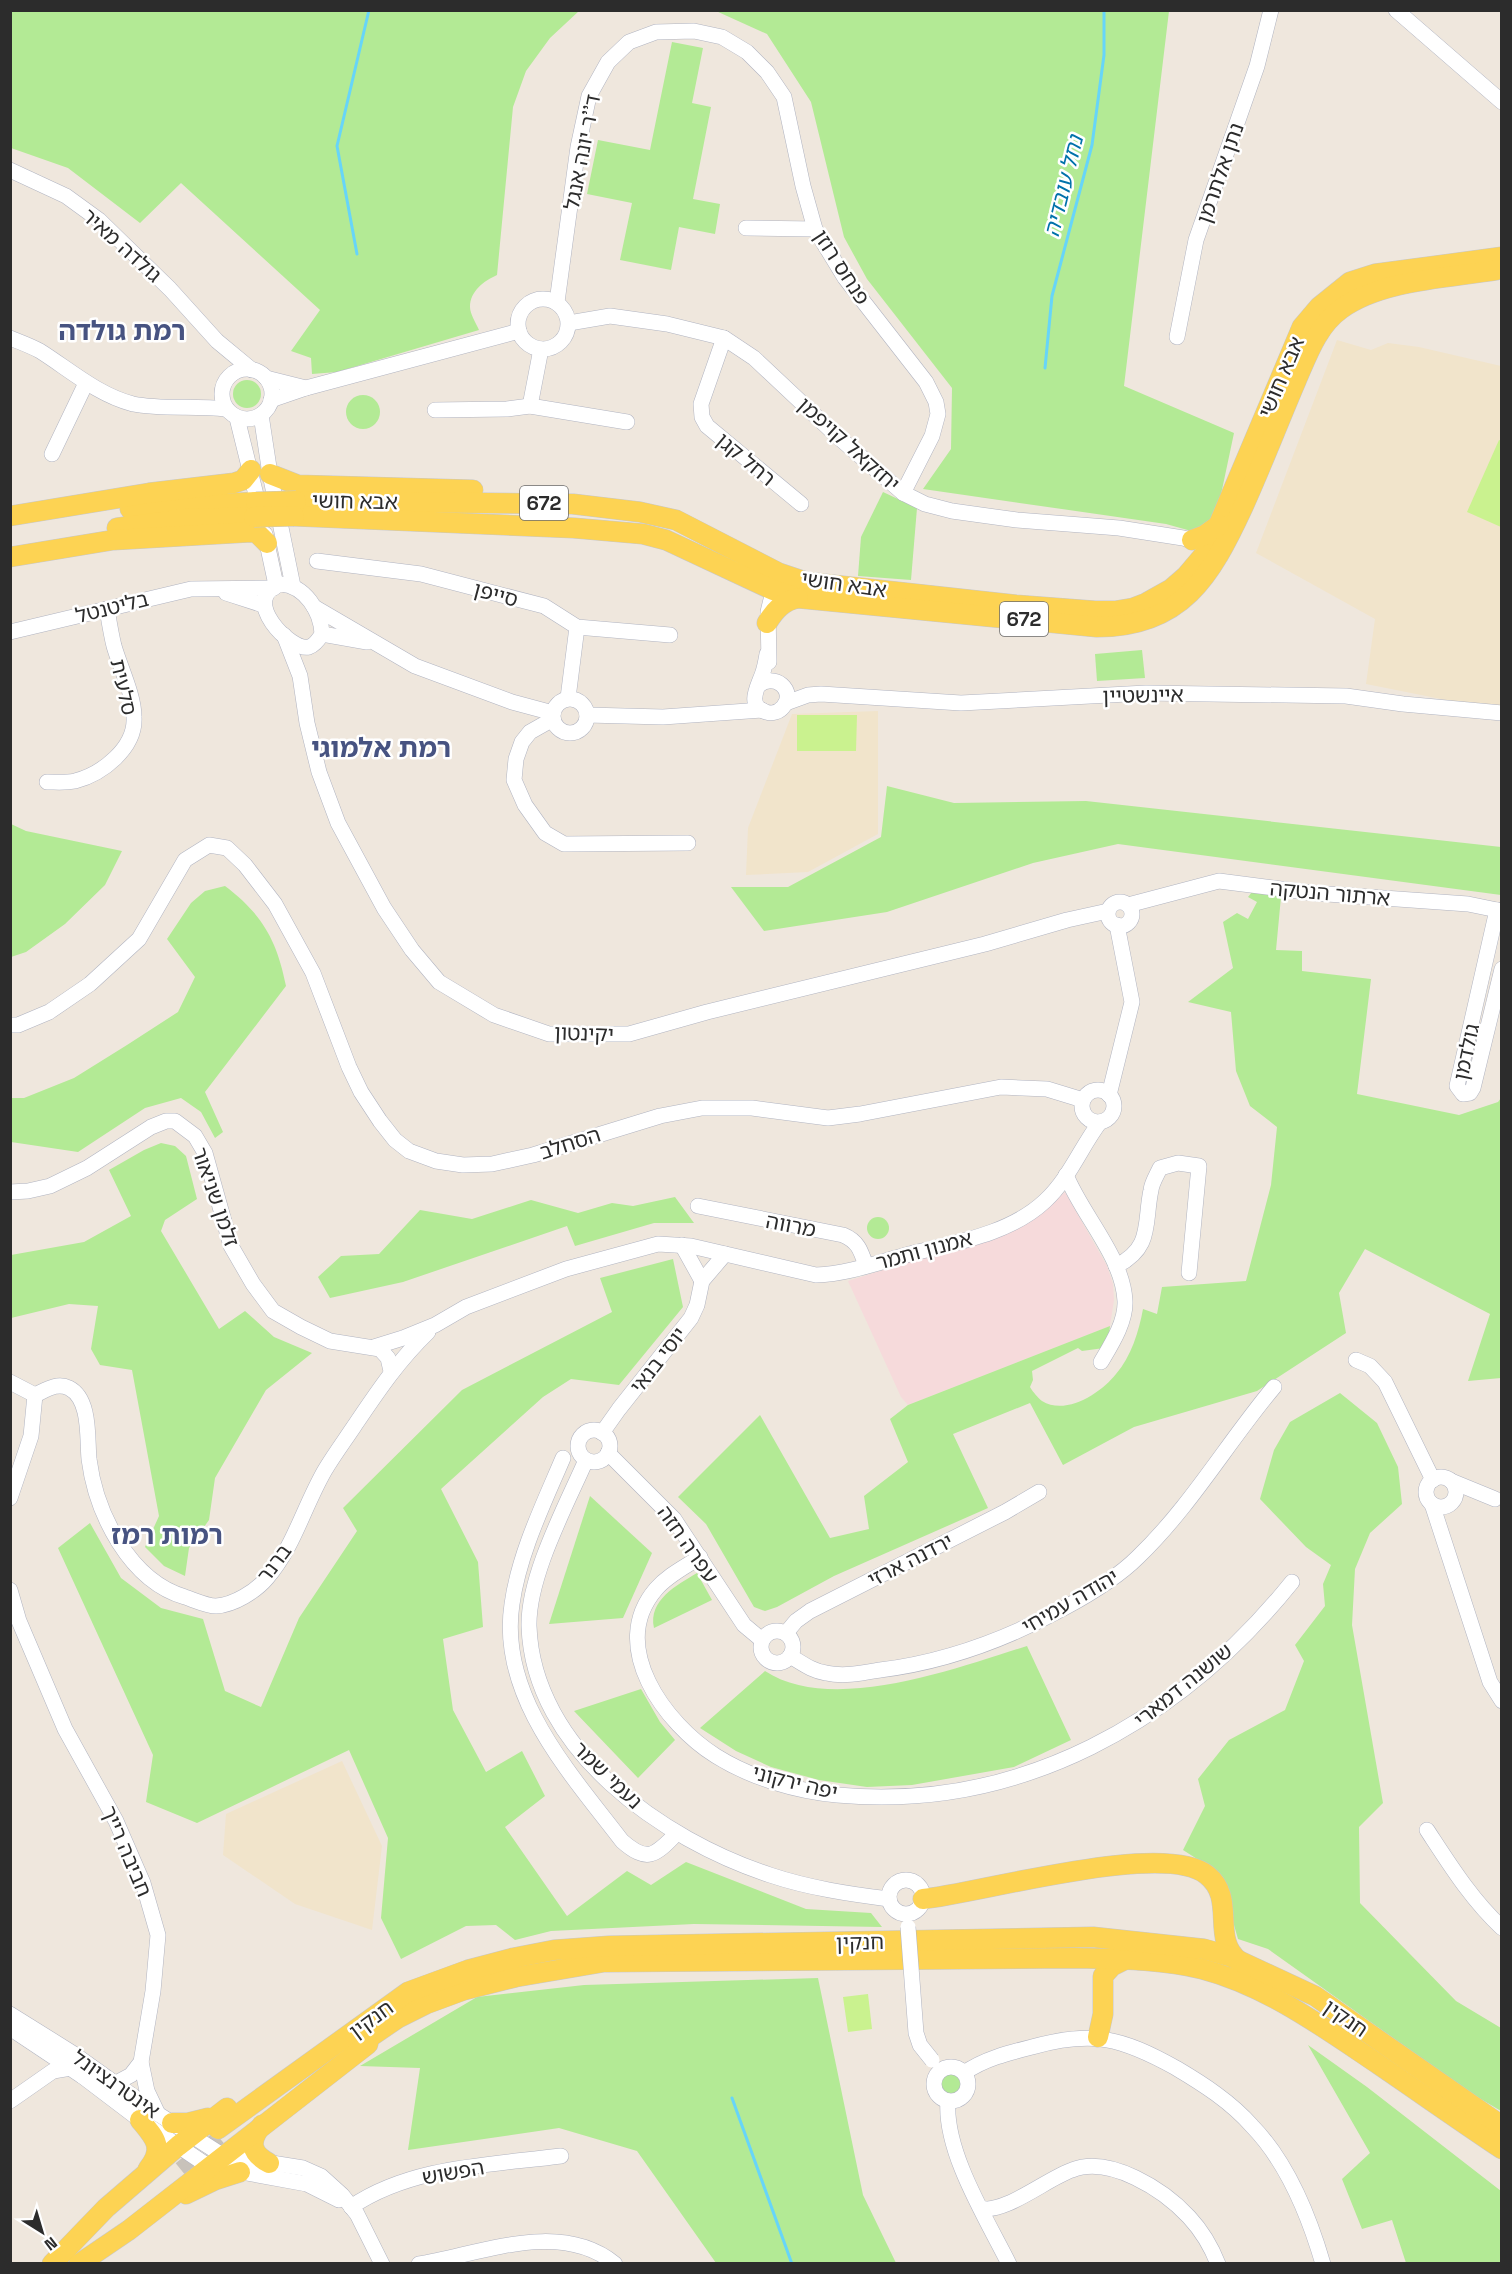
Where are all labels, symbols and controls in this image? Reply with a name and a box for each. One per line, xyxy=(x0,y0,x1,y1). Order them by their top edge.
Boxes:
street label: ד''ר יונה אנגל xyxy=(558,92,606,212)
street label: נתן אלתרמן xyxy=(1190,119,1250,227)
water label: נחל עובדיה xyxy=(1037,131,1090,240)
street label: גולדה מאיר xyxy=(77,202,168,288)
street label: פנחס רוזן xyxy=(808,224,876,310)
district label: רמת גולדה xyxy=(58,313,186,348)
street label: אבא חושי xyxy=(1252,332,1310,422)
street label: יחזקאל קויפמן xyxy=(792,391,906,497)
street label: רחל קגן xyxy=(711,426,781,492)
road number: 672 xyxy=(520,486,568,520)
street label: אבא חושי xyxy=(312,487,398,515)
street label: אבא חושי xyxy=(800,565,888,603)
street label: סייפן xyxy=(471,575,521,613)
street label: בליטנטל xyxy=(73,585,151,629)
road number: 672 xyxy=(1000,602,1048,636)
street label: סלעית xyxy=(104,656,144,718)
street label: איינשטיין xyxy=(1102,681,1184,709)
district label: רמת אלמוגי xyxy=(311,730,451,765)
street label: ארתור הנטקה xyxy=(1269,874,1391,912)
street label: יקינטון xyxy=(554,1018,614,1048)
street label: גולדמן xyxy=(1447,1021,1485,1083)
street label: הסחלב xyxy=(536,1120,604,1166)
street label: זלמן שניאור xyxy=(186,1144,246,1250)
street label: מרווה xyxy=(764,1207,819,1243)
street label: אמנון ותמר xyxy=(873,1224,975,1276)
street label: יוסי בנאי xyxy=(624,1322,692,1398)
street label: עפרה חזה xyxy=(652,1500,724,1588)
district label: רמות רמז xyxy=(111,1517,223,1552)
street label: ירדנה ארזי xyxy=(863,1527,957,1593)
street label: ברנר xyxy=(251,1538,297,1588)
street label: יהודה עמיחי xyxy=(1017,1562,1123,1640)
street label: שושנה דמארי xyxy=(1128,1637,1238,1733)
street label: נעמי שמר xyxy=(568,1735,648,1815)
street label: יפה ירקוני xyxy=(750,1758,840,1806)
street label: חביבה רייך xyxy=(96,1801,158,1901)
street label: חנקין xyxy=(836,1928,884,1956)
street label: חנקין xyxy=(1319,1993,1373,2043)
street label: חנקין xyxy=(344,1994,398,2044)
street label: אינטרנציונל xyxy=(67,2044,165,2124)
street label: הפשוש xyxy=(420,2153,486,2191)
north arrow xyxy=(12,2202,72,2262)
text: N xyxy=(40,2232,61,2255)

